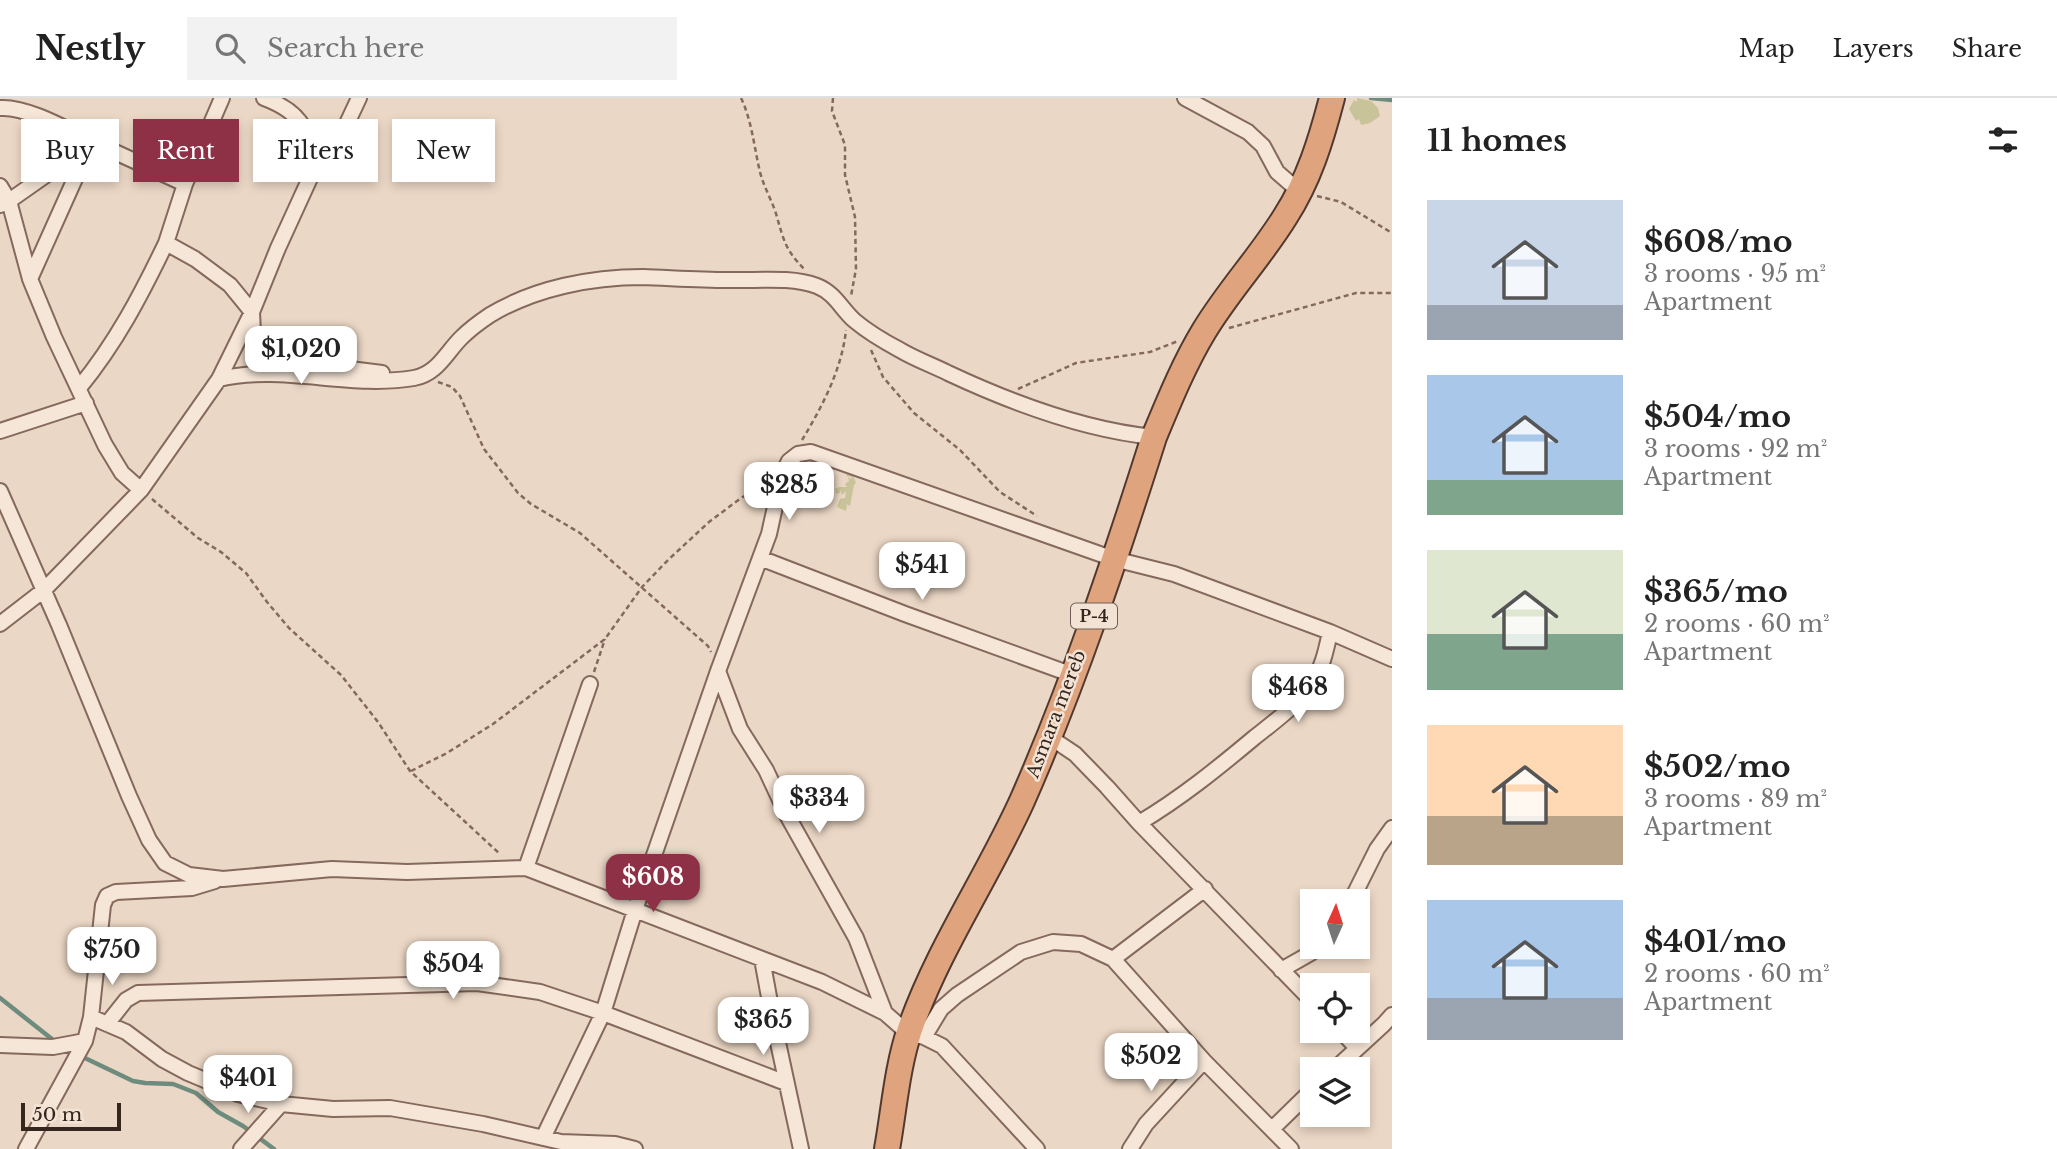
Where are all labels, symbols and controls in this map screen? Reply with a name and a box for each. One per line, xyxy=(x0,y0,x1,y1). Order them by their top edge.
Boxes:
search box xyxy=(187,17,677,80)
text: Nestly xyxy=(35,28,145,69)
icon: search xyxy=(211,29,249,67)
text: Search here xyxy=(267,32,424,64)
text: Map xyxy=(1739,34,1795,63)
text: Layers xyxy=(1833,34,1914,63)
text: Share xyxy=(1952,34,2022,63)
chip: Buy xyxy=(21,119,119,182)
chip: Rent xyxy=(133,119,239,182)
chip: Filters xyxy=(253,119,378,182)
chip: New xyxy=(392,119,495,182)
icon: filters xyxy=(1984,121,2022,159)
text: 11 homes xyxy=(1427,122,1567,159)
text: $608/mo xyxy=(1644,223,1793,260)
icon: home xyxy=(1483,228,1567,312)
text: 3 rooms · 95 m² xyxy=(1644,260,1826,288)
text: Apartment xyxy=(1644,288,1772,316)
pin: $1,020 xyxy=(244,327,358,386)
text: $1,020 xyxy=(261,335,341,363)
text: $504/mo xyxy=(1644,398,1791,435)
icon: home xyxy=(1483,403,1567,487)
text: 3 rooms · 92 m² xyxy=(1644,435,1827,463)
pin: $285 xyxy=(748,462,830,522)
text: Apartment xyxy=(1644,463,1772,491)
text: $285 xyxy=(760,471,818,499)
pin: $541 xyxy=(881,542,963,602)
text: $541 xyxy=(895,551,949,579)
text: $365/mo xyxy=(1644,573,1788,610)
icon: home xyxy=(1483,578,1567,662)
road number: P-4 xyxy=(1071,603,1117,628)
text: 2 rooms · 60 m² xyxy=(1644,610,1830,638)
text: Apartment xyxy=(1644,638,1772,666)
street label: Asmara mereb xyxy=(1021,647,1090,782)
pin: $468 xyxy=(1257,664,1339,724)
text: $468 xyxy=(1268,673,1328,701)
text: $502/mo xyxy=(1644,748,1791,785)
icon: home xyxy=(1483,753,1567,837)
pin: $334 xyxy=(778,776,860,835)
text: $334 xyxy=(789,784,849,812)
text: 3 rooms · 89 m² xyxy=(1644,785,1827,813)
text: Apartment xyxy=(1644,813,1772,841)
pin: $608 xyxy=(612,854,694,914)
text: $608 xyxy=(622,863,684,891)
north arrow xyxy=(1300,889,1370,959)
map controls xyxy=(1300,889,1370,1127)
text: $401/mo xyxy=(1644,923,1786,960)
pin: $750 xyxy=(71,928,153,987)
icon: home xyxy=(1483,928,1567,1012)
text: $750 xyxy=(83,936,141,964)
pin: $504 xyxy=(412,942,494,1001)
text: $504 xyxy=(422,950,484,978)
text: 2 rooms · 60 m² xyxy=(1644,960,1830,988)
button: locate xyxy=(1300,973,1370,1043)
text: Apartment xyxy=(1644,988,1772,1016)
pin: $365 xyxy=(722,998,804,1057)
text: $365 xyxy=(734,1006,792,1034)
pin: $502 xyxy=(1110,1034,1192,1093)
text: $502 xyxy=(1121,1042,1181,1070)
pin: $401 xyxy=(207,1056,289,1115)
button: layers xyxy=(1300,1057,1370,1127)
text: $401 xyxy=(219,1064,277,1092)
scale bar xyxy=(21,1100,121,1132)
text: 50 m xyxy=(32,1103,82,1126)

